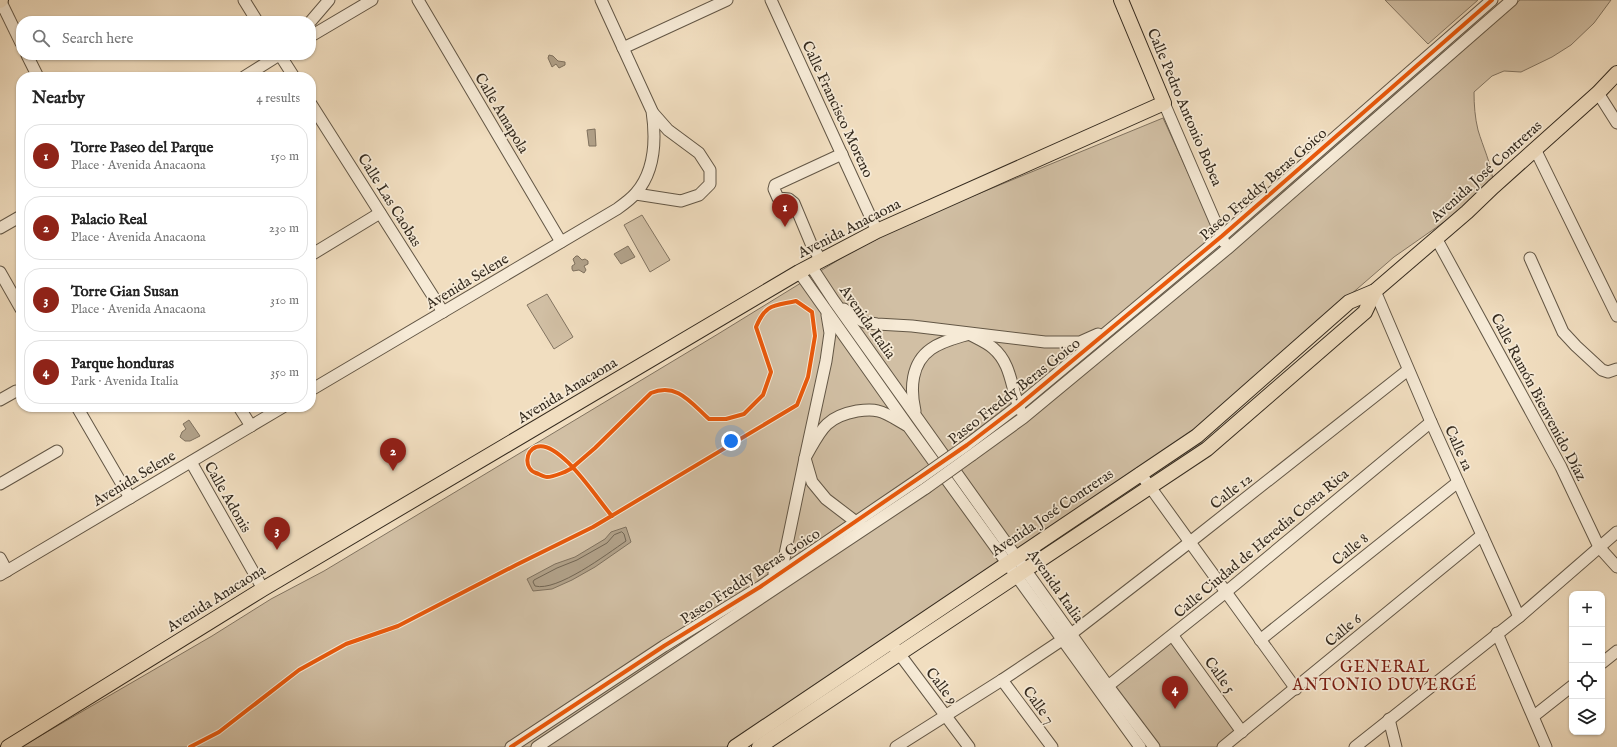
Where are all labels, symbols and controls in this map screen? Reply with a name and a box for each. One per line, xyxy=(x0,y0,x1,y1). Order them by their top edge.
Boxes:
search box xyxy=(16,16,316,60)
street label: Calle Pedro Antonio Bobea xyxy=(1143,25,1227,189)
icon: search xyxy=(30,27,52,49)
text: Search here xyxy=(62,29,133,48)
street label: Calle Francisco Moreno xyxy=(797,38,878,181)
street label: Calle Amapola xyxy=(470,70,533,157)
text: Nearby xyxy=(32,88,85,109)
text: 4 results xyxy=(256,90,300,107)
street label: Avenida José Contreras xyxy=(1426,116,1546,227)
street label: Paseo Freddy Beras Goico xyxy=(1196,124,1331,245)
text: Torre Paseo del Parque xyxy=(71,138,213,157)
text: 1 xyxy=(44,148,48,165)
text: 150 m xyxy=(270,148,299,165)
street label: Calle Las Caobas xyxy=(353,150,426,250)
text: Place · Avenida Anacaona xyxy=(71,157,206,174)
pin: 1 xyxy=(772,194,798,227)
street label: Avenida Anacaona xyxy=(794,194,904,263)
text: Palacio Real xyxy=(71,210,147,229)
text: 2 xyxy=(43,220,49,237)
text: 230 m xyxy=(269,220,299,237)
text: Place · Avenida Anacaona xyxy=(71,229,206,246)
street label: Avenida Selene xyxy=(421,249,512,314)
street label: Avenida Italia xyxy=(835,281,900,363)
text: Torre Gian Susan xyxy=(71,282,179,301)
text: 3 xyxy=(44,292,48,309)
text: 310 m xyxy=(270,292,299,309)
text: Place · Avenida Anacaona xyxy=(71,301,206,318)
street label: Calle Ramón Bienvenido Díaz xyxy=(1486,310,1591,484)
street label: Paseo Freddy Beras Goico xyxy=(944,334,1084,449)
street label: Avenida Anacaona xyxy=(513,353,621,428)
text: Parque honduras xyxy=(71,354,174,373)
text: 4 xyxy=(43,364,49,381)
text: 350 m xyxy=(270,364,299,381)
text: Park · Avenida Italia xyxy=(71,373,178,390)
street label: Calle 1a xyxy=(1440,423,1477,474)
your location xyxy=(721,431,741,451)
pin: 2 xyxy=(380,438,406,471)
street label: Avenida Selene xyxy=(88,446,179,511)
street label: Calle Adonis xyxy=(200,458,256,536)
street label: Avenida José Contreras xyxy=(987,464,1117,561)
street label: Calle Ciudad de Heredia Costa Rica xyxy=(1170,464,1353,622)
street label: Calle 12 xyxy=(1206,469,1256,514)
pin: 3 xyxy=(264,517,290,550)
street label: Paseo Freddy Beras Goico xyxy=(677,524,824,629)
street label: Calle 8 xyxy=(1328,529,1372,570)
street label: Avenida Italia xyxy=(1023,545,1088,627)
street label: Avenida Anacaona xyxy=(162,560,270,637)
map controls xyxy=(1569,591,1605,735)
button: + xyxy=(1569,591,1605,627)
street label: Calle 6 xyxy=(1321,609,1366,651)
button: − xyxy=(1569,627,1605,663)
street label: Calle 5 xyxy=(1200,653,1240,698)
district label: GENERAL ANTONIO DUVERGÉ xyxy=(1292,658,1478,696)
button: locate xyxy=(1569,663,1605,699)
street label: Calle 9 xyxy=(921,664,962,709)
pin: 4 xyxy=(1162,676,1188,709)
street label: Calle 7 xyxy=(1018,683,1059,728)
button: layers xyxy=(1569,699,1605,735)

